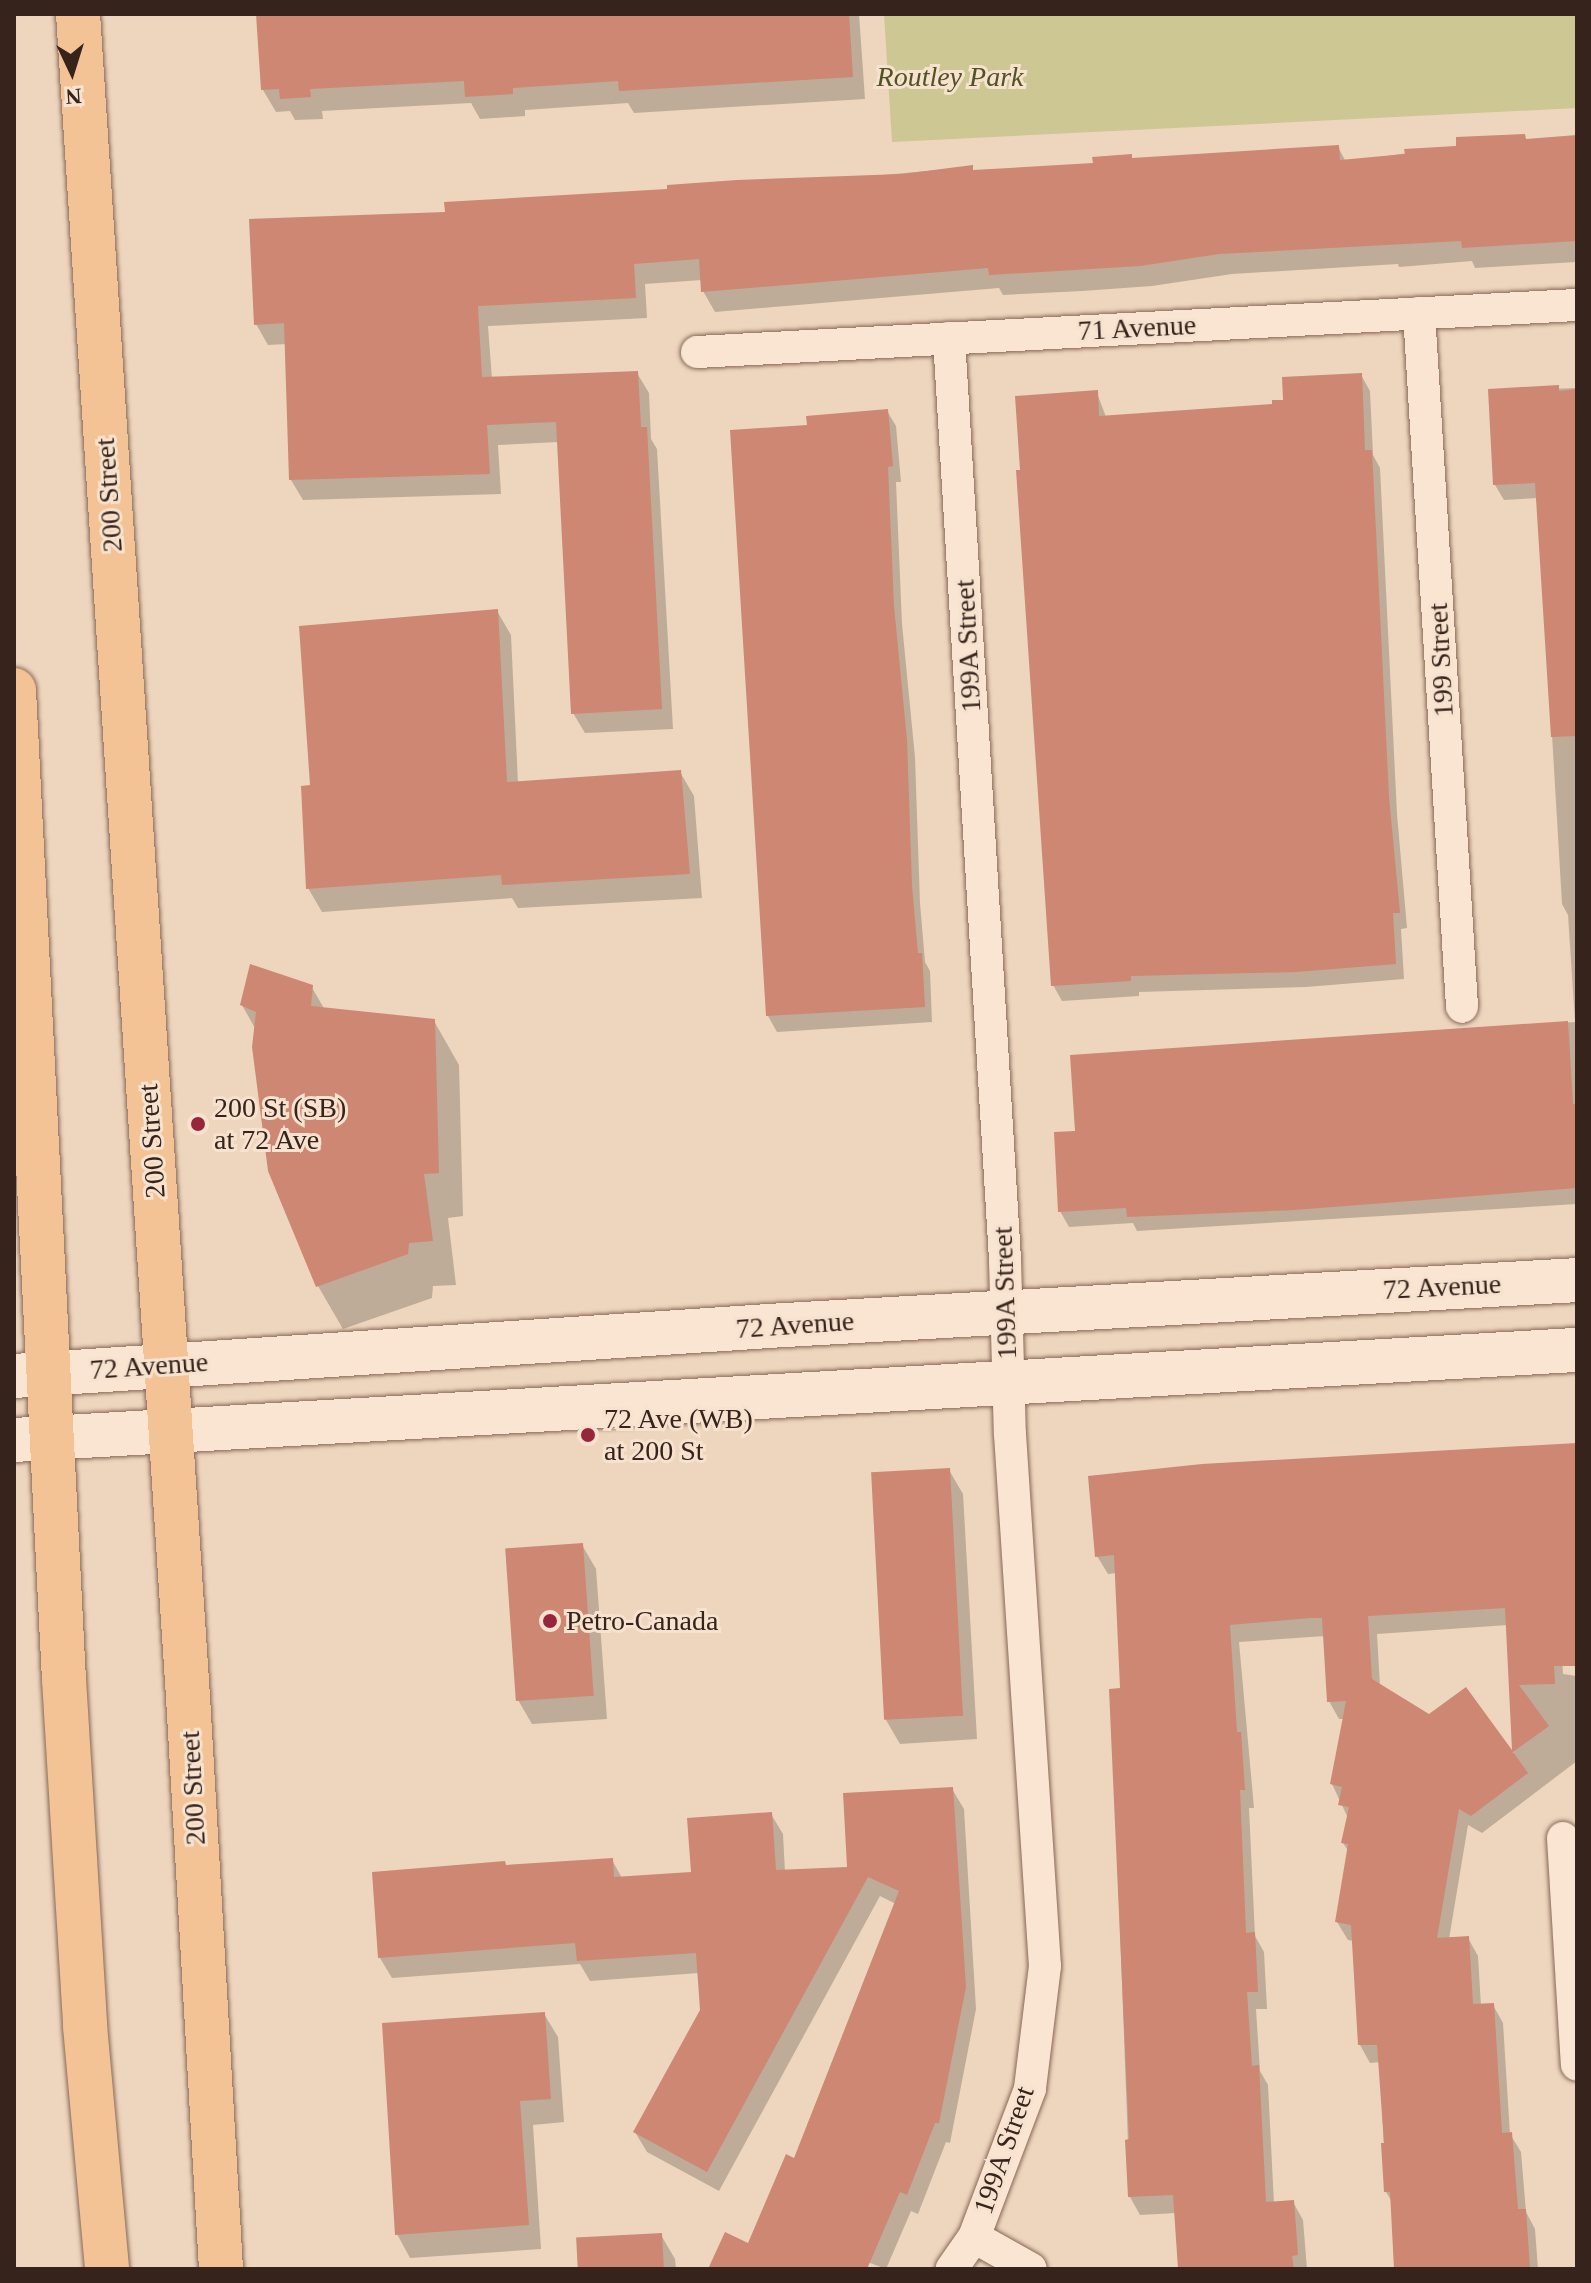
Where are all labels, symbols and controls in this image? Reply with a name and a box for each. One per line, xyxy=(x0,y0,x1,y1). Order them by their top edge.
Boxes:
north arrow xyxy=(32,32,112,112)
park label: Routley Park xyxy=(868,60,1032,94)
text: N xyxy=(65,83,83,109)
street label: 71 Avenue xyxy=(1069,308,1205,348)
street label: 200 Street xyxy=(88,428,130,562)
street label: 199A Street xyxy=(947,571,989,721)
street label: 199 Street xyxy=(1421,594,1461,726)
street label: 200 Street xyxy=(131,1074,173,1208)
place label: 200 St (SB) at 72 Ave xyxy=(214,1091,354,1157)
marker: 200 St (SB) at 72 Ave xyxy=(189,1115,207,1133)
street label: 199A Street xyxy=(986,1218,1024,1368)
street label: 72 Avenue xyxy=(1374,1267,1510,1307)
street label: 72 Avenue xyxy=(727,1304,863,1346)
street label: 72 Avenue xyxy=(81,1345,217,1387)
place label: 72 Ave (WB) at 200 St xyxy=(604,1402,756,1468)
marker: 72 Ave (WB) at 200 St xyxy=(579,1426,597,1444)
place label: Petro-Canada xyxy=(566,1604,745,1638)
marker: Petro-Canada xyxy=(541,1612,559,1630)
street label: 200 Street xyxy=(173,1722,213,1854)
street label: 199A Street xyxy=(964,2075,1044,2225)

